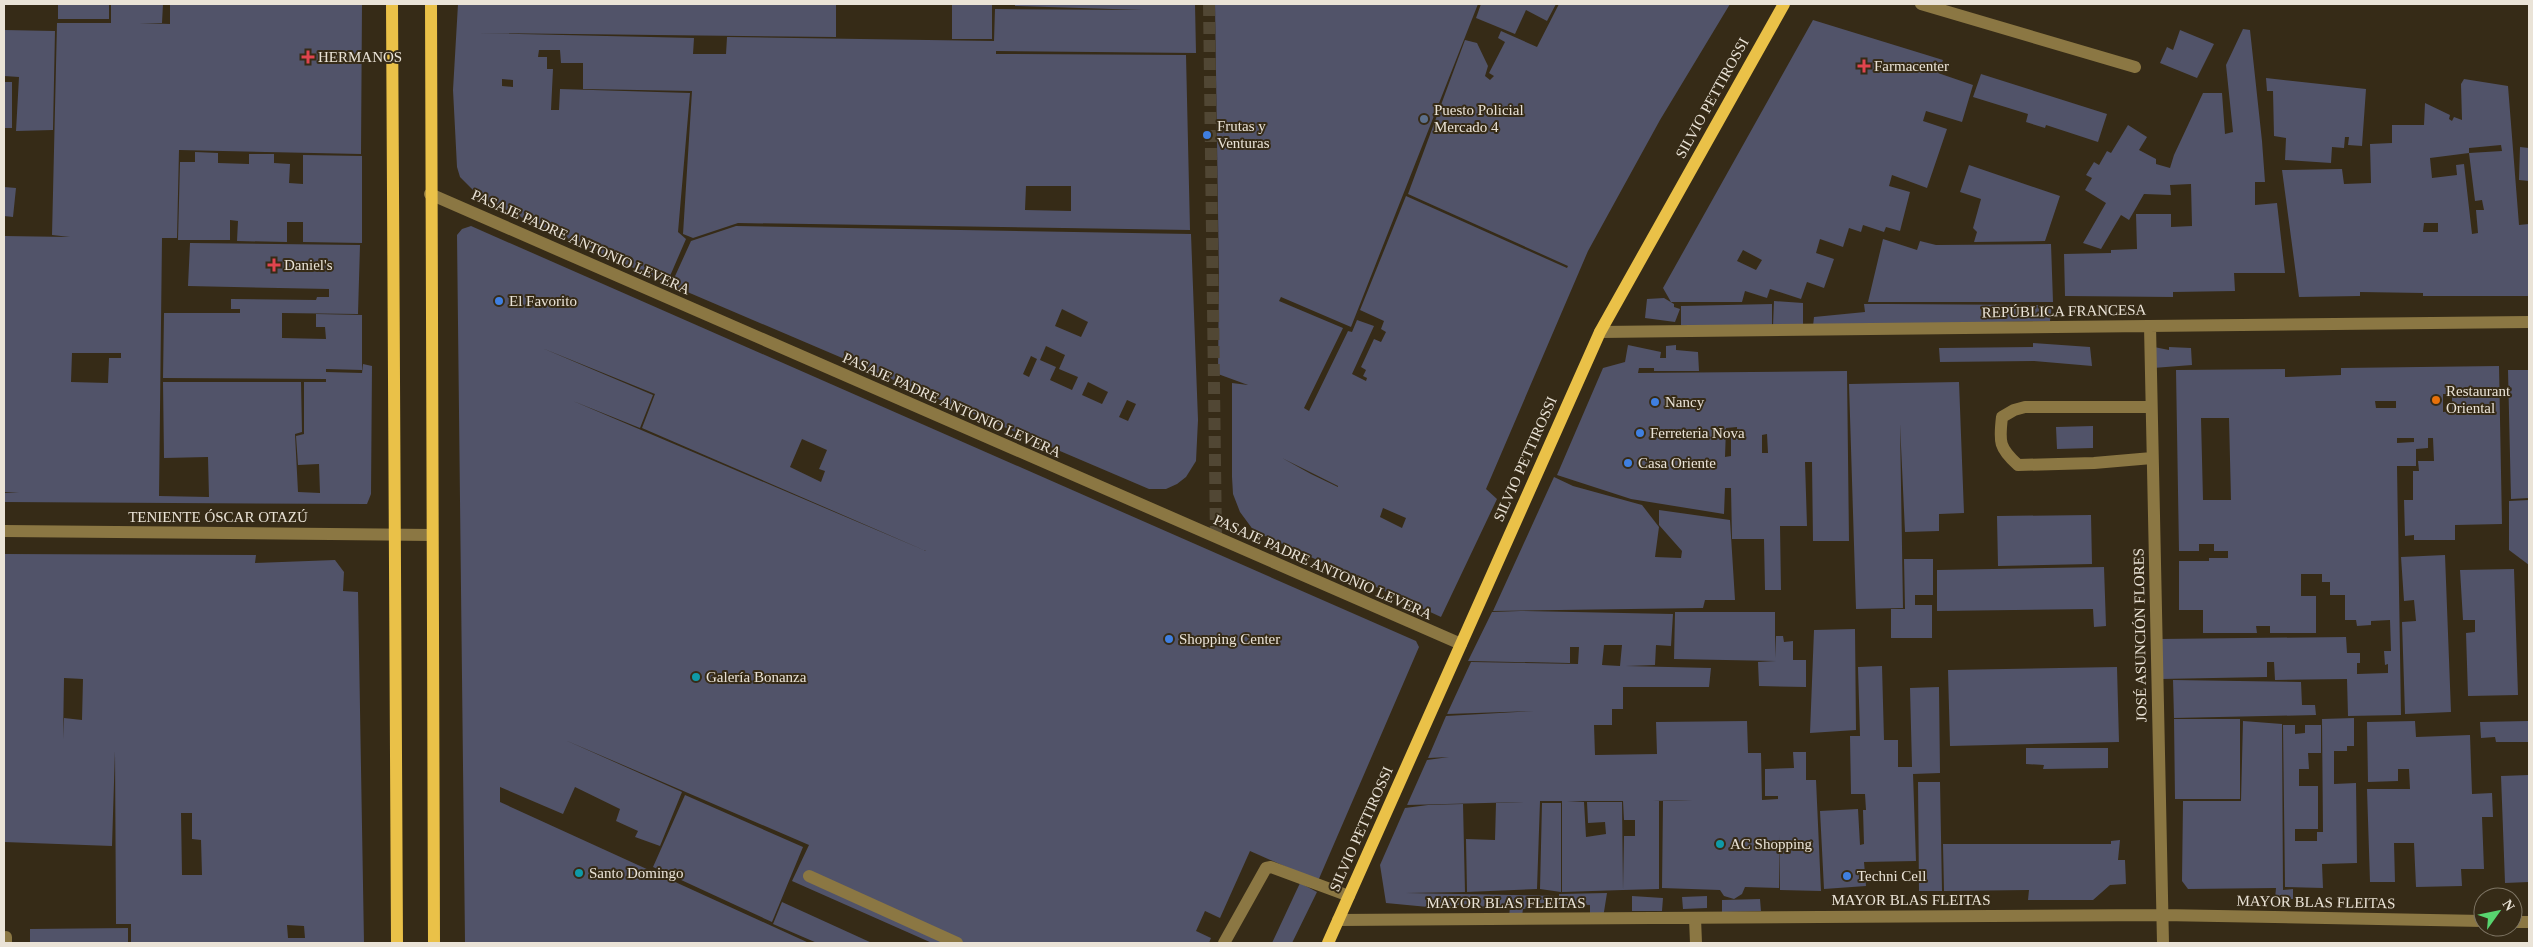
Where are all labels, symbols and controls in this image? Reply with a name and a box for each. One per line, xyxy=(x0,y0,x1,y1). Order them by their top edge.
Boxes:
street label: SILVIO PETTIROSSI xyxy=(1672,35,1752,161)
place label: HERMANOS xyxy=(318,49,402,65)
marker: HERMANOS xyxy=(302,51,314,63)
place label: Farmacenter xyxy=(1874,58,1949,74)
marker: Farmacenter xyxy=(1858,60,1870,72)
place label: Puesto Policial Mercado 4 xyxy=(1434,102,1524,135)
marker: Puesto Policial Mercado 4 xyxy=(1418,113,1430,125)
place label: Frutas y Venturas xyxy=(1217,118,1270,151)
marker: Frutas y Venturas xyxy=(1201,129,1213,141)
street label: PASAJE PADRE ANTONIO LEVERA xyxy=(469,186,693,298)
place label: Daniel's xyxy=(284,257,333,273)
marker: Daniel's xyxy=(268,259,280,271)
place label: El Favorito xyxy=(509,293,577,309)
marker: El Favorito xyxy=(493,295,505,307)
street label: REPÚBLICA FRANCESA xyxy=(1982,302,2147,320)
street label: PASAJE PADRE ANTONIO LEVERA xyxy=(840,349,1064,461)
place label: Restaurant Oriental xyxy=(2446,383,2511,416)
street label: SILVIO PETTIROSSI xyxy=(1490,394,1560,524)
place label: Nancy xyxy=(1665,394,1705,410)
marker: Restaurant Oriental xyxy=(2430,394,2442,406)
marker: Nancy xyxy=(1649,396,1661,408)
place label: Ferreteria Nova xyxy=(1650,425,1745,441)
marker: Ferreteria Nova xyxy=(1634,427,1646,439)
place label: Casa Oriente xyxy=(1638,455,1716,471)
marker: Casa Oriente xyxy=(1622,457,1634,469)
street label: TENIENTE ÓSCAR OTAZÚ xyxy=(128,509,308,525)
street label: PASAJE PADRE ANTONIO LEVERA xyxy=(1211,511,1435,623)
street label: JOSÉ ASUNCIÓN FLORES xyxy=(2130,548,2150,722)
place label: Shopping Center xyxy=(1179,631,1280,647)
marker: Shopping Center xyxy=(1163,633,1175,645)
place label: Galería Bonanza xyxy=(706,669,807,685)
marker: Galería Bonanza xyxy=(690,671,702,683)
street label: SILVIO PETTIROSSI xyxy=(1326,764,1396,894)
place label: AC Shopping xyxy=(1730,836,1813,852)
marker: AC Shopping xyxy=(1714,838,1726,850)
place label: Santo Domingo xyxy=(589,865,684,881)
marker: Santo Domingo xyxy=(573,867,585,879)
place label: Techni Cell xyxy=(1857,868,1926,884)
marker: Techni Cell xyxy=(1841,870,1853,882)
north arrow xyxy=(2473,887,2523,937)
street label: MAYOR BLAS FLEITAS xyxy=(1831,892,1991,908)
street label: MAYOR BLAS FLEITAS xyxy=(2236,893,2396,911)
street label: MAYOR BLAS FLEITAS xyxy=(1426,895,1586,911)
text: N xyxy=(2499,897,2518,914)

